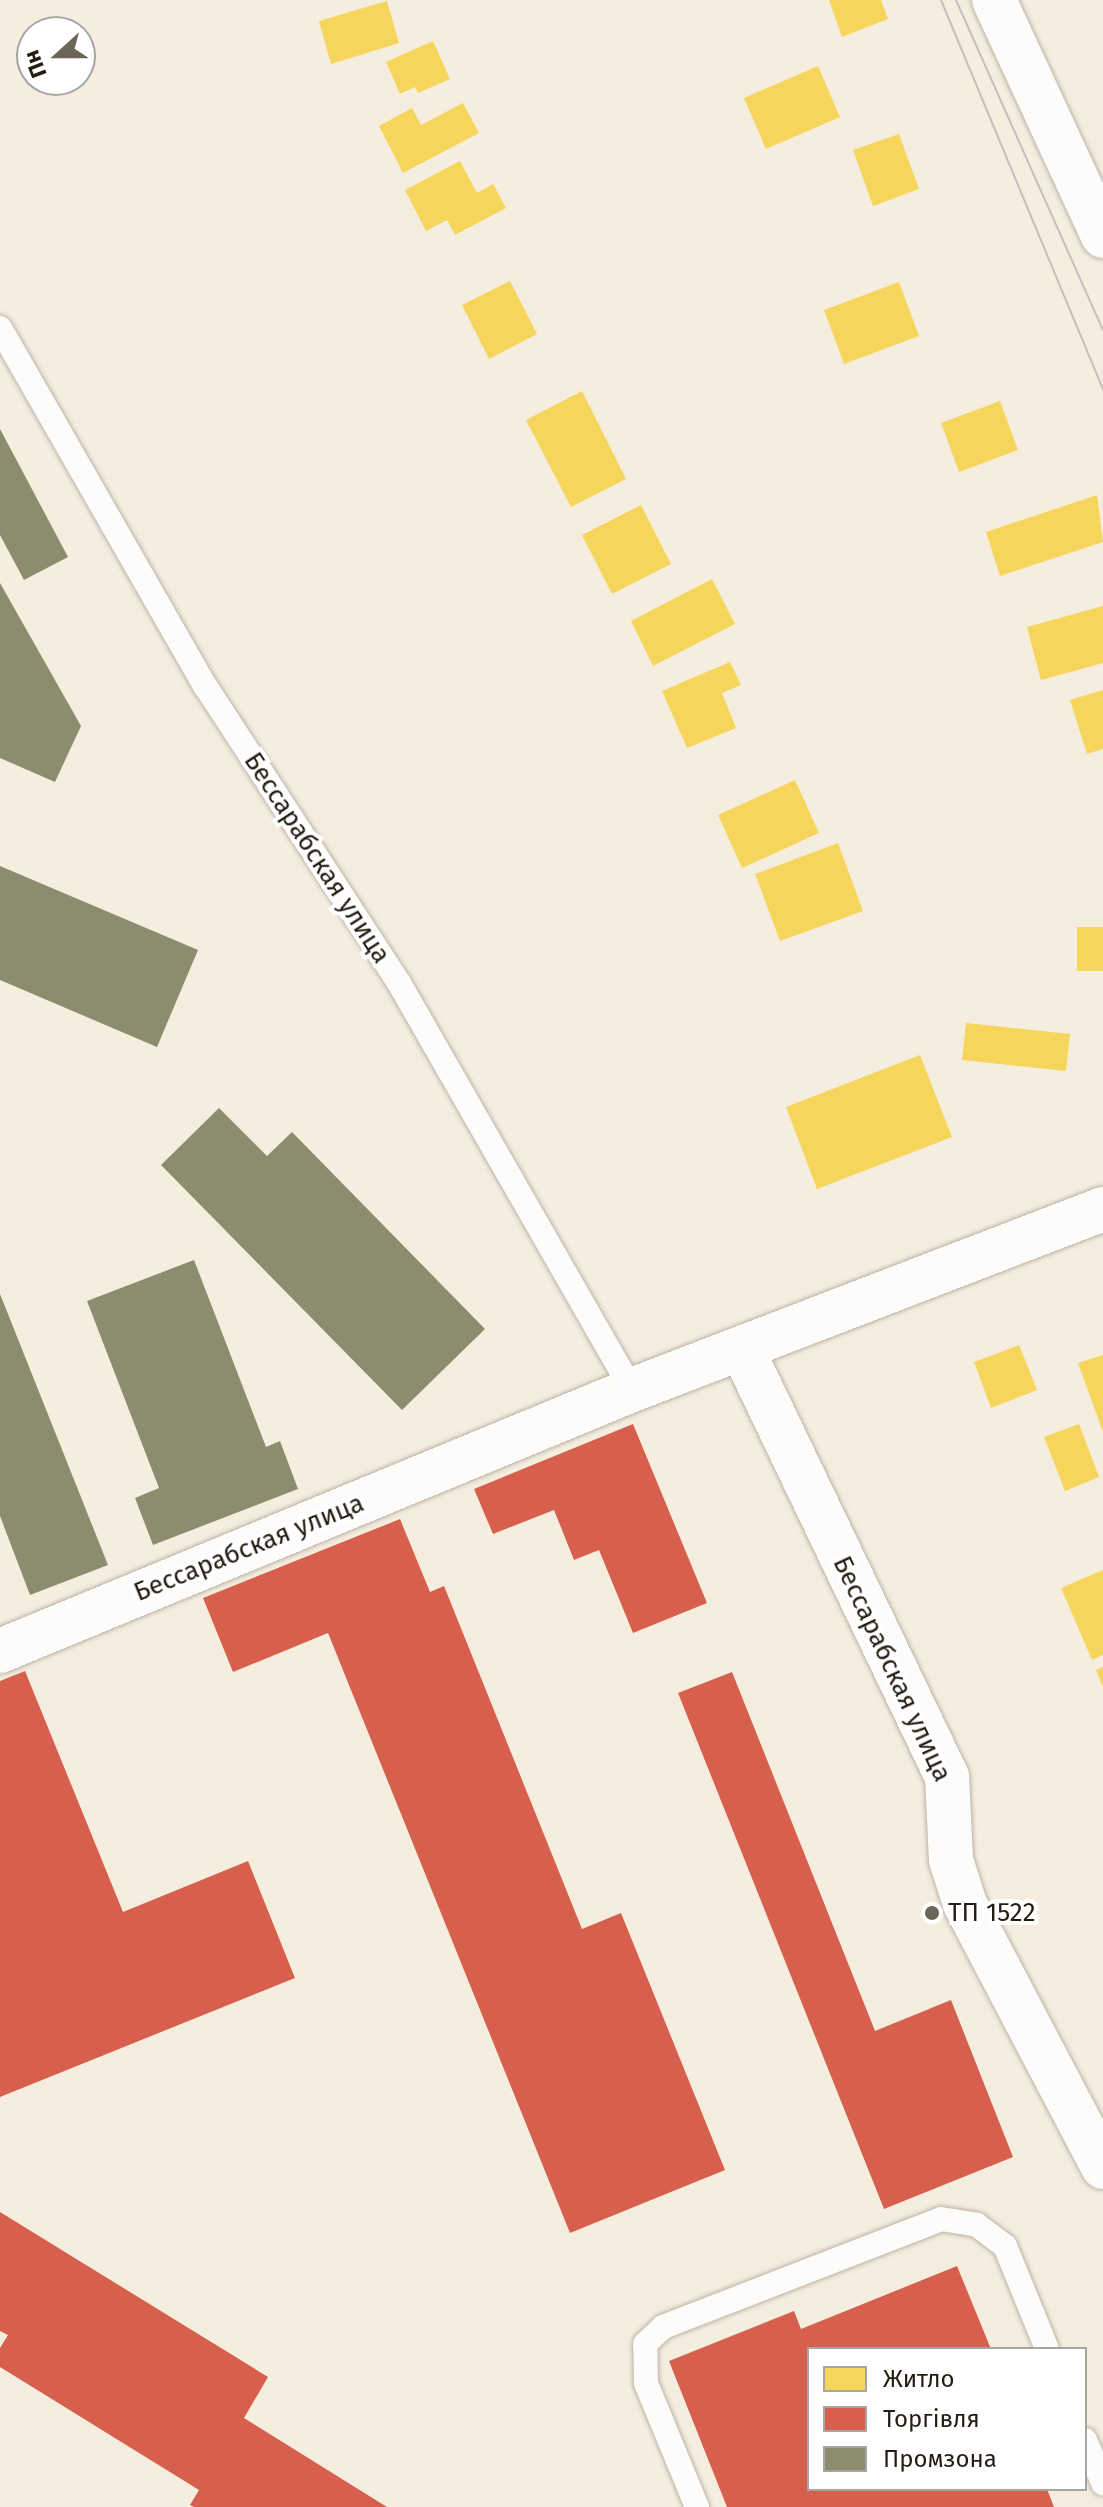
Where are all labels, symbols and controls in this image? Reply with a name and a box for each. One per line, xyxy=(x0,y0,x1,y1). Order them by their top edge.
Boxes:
north arrow xyxy=(16,16,96,96)
text: Пн xyxy=(17,46,53,82)
street label: Бессарабская улица xyxy=(237,747,397,969)
street label: Бессарабская улица xyxy=(130,1488,368,1608)
street label: Бессарабская улица xyxy=(826,1551,958,1787)
place label: ТП 1522 xyxy=(948,1897,1036,1929)
marker: ТП 1522 xyxy=(923,1904,941,1922)
legend xyxy=(807,2347,1087,2491)
text: Житло xyxy=(883,2365,955,2393)
text: Торгівля xyxy=(883,2405,980,2433)
text: Промзона xyxy=(883,2445,997,2473)

